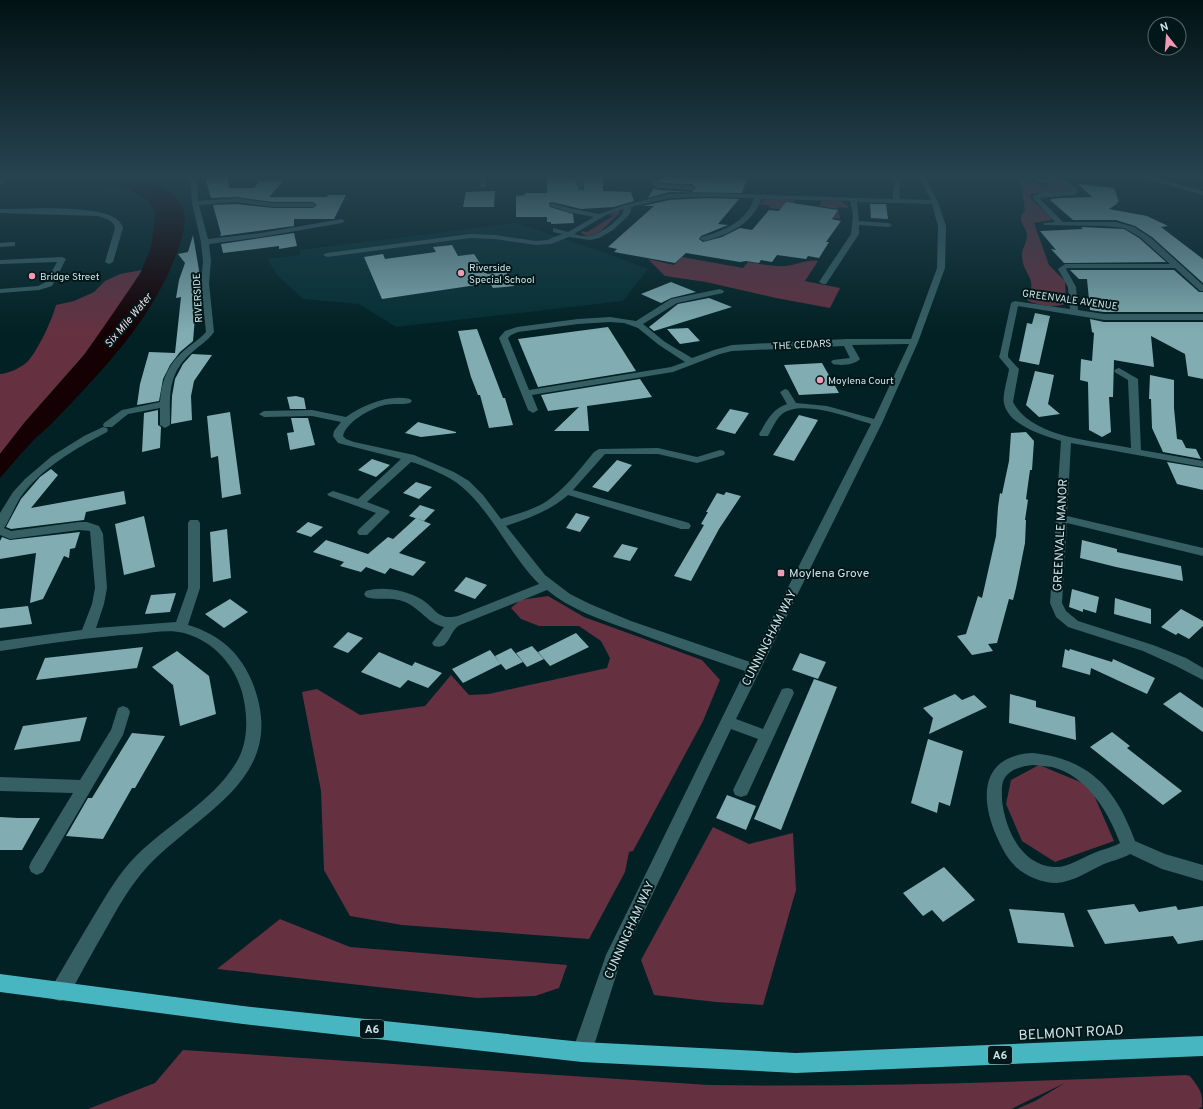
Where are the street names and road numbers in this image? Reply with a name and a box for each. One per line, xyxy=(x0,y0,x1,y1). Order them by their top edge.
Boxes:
street label: RIVERSIDE xyxy=(191,273,206,323)
street label: GREENVALE AVENUE xyxy=(1021,287,1118,314)
street label: THE CEDARS xyxy=(772,337,832,354)
street label: GREENVALE MANOR xyxy=(1050,478,1072,592)
street label: CUNNINGHAM WAY xyxy=(739,587,801,689)
street label: CUNNINGHAM WAY xyxy=(601,879,659,982)
road number: A6 xyxy=(360,1020,384,1038)
street label: BELMONT ROAD xyxy=(1018,1022,1124,1045)
road number: A6 xyxy=(988,1046,1012,1064)

